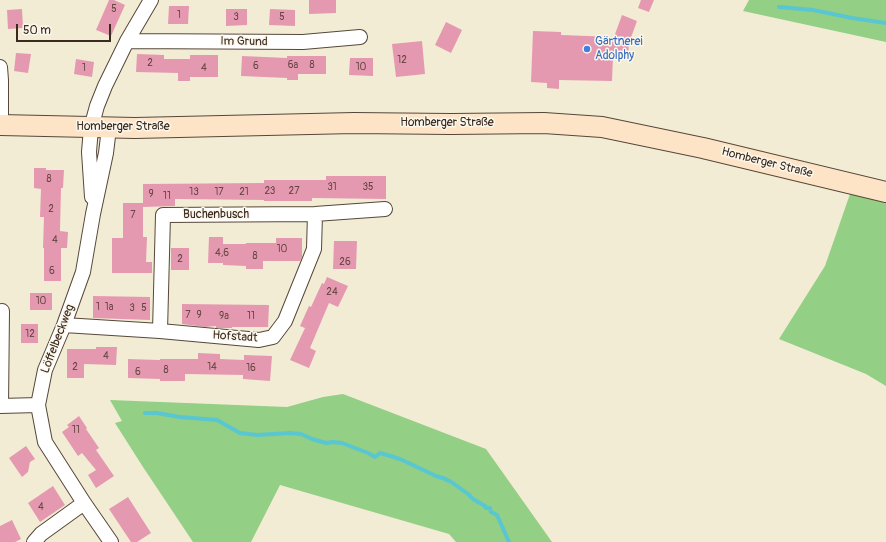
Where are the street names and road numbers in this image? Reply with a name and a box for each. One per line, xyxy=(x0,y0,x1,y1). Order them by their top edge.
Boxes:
street label: Im Grund xyxy=(220,34,268,50)
street label: Homberger Straße xyxy=(400,116,494,130)
street label: Homberger Straße xyxy=(76,120,170,134)
street label: Homberger Straße xyxy=(720,145,814,181)
street label: Buchenbusch xyxy=(183,208,249,222)
street label: Löffelbeckweg xyxy=(38,302,78,376)
street label: Hofstadt xyxy=(212,328,258,346)

